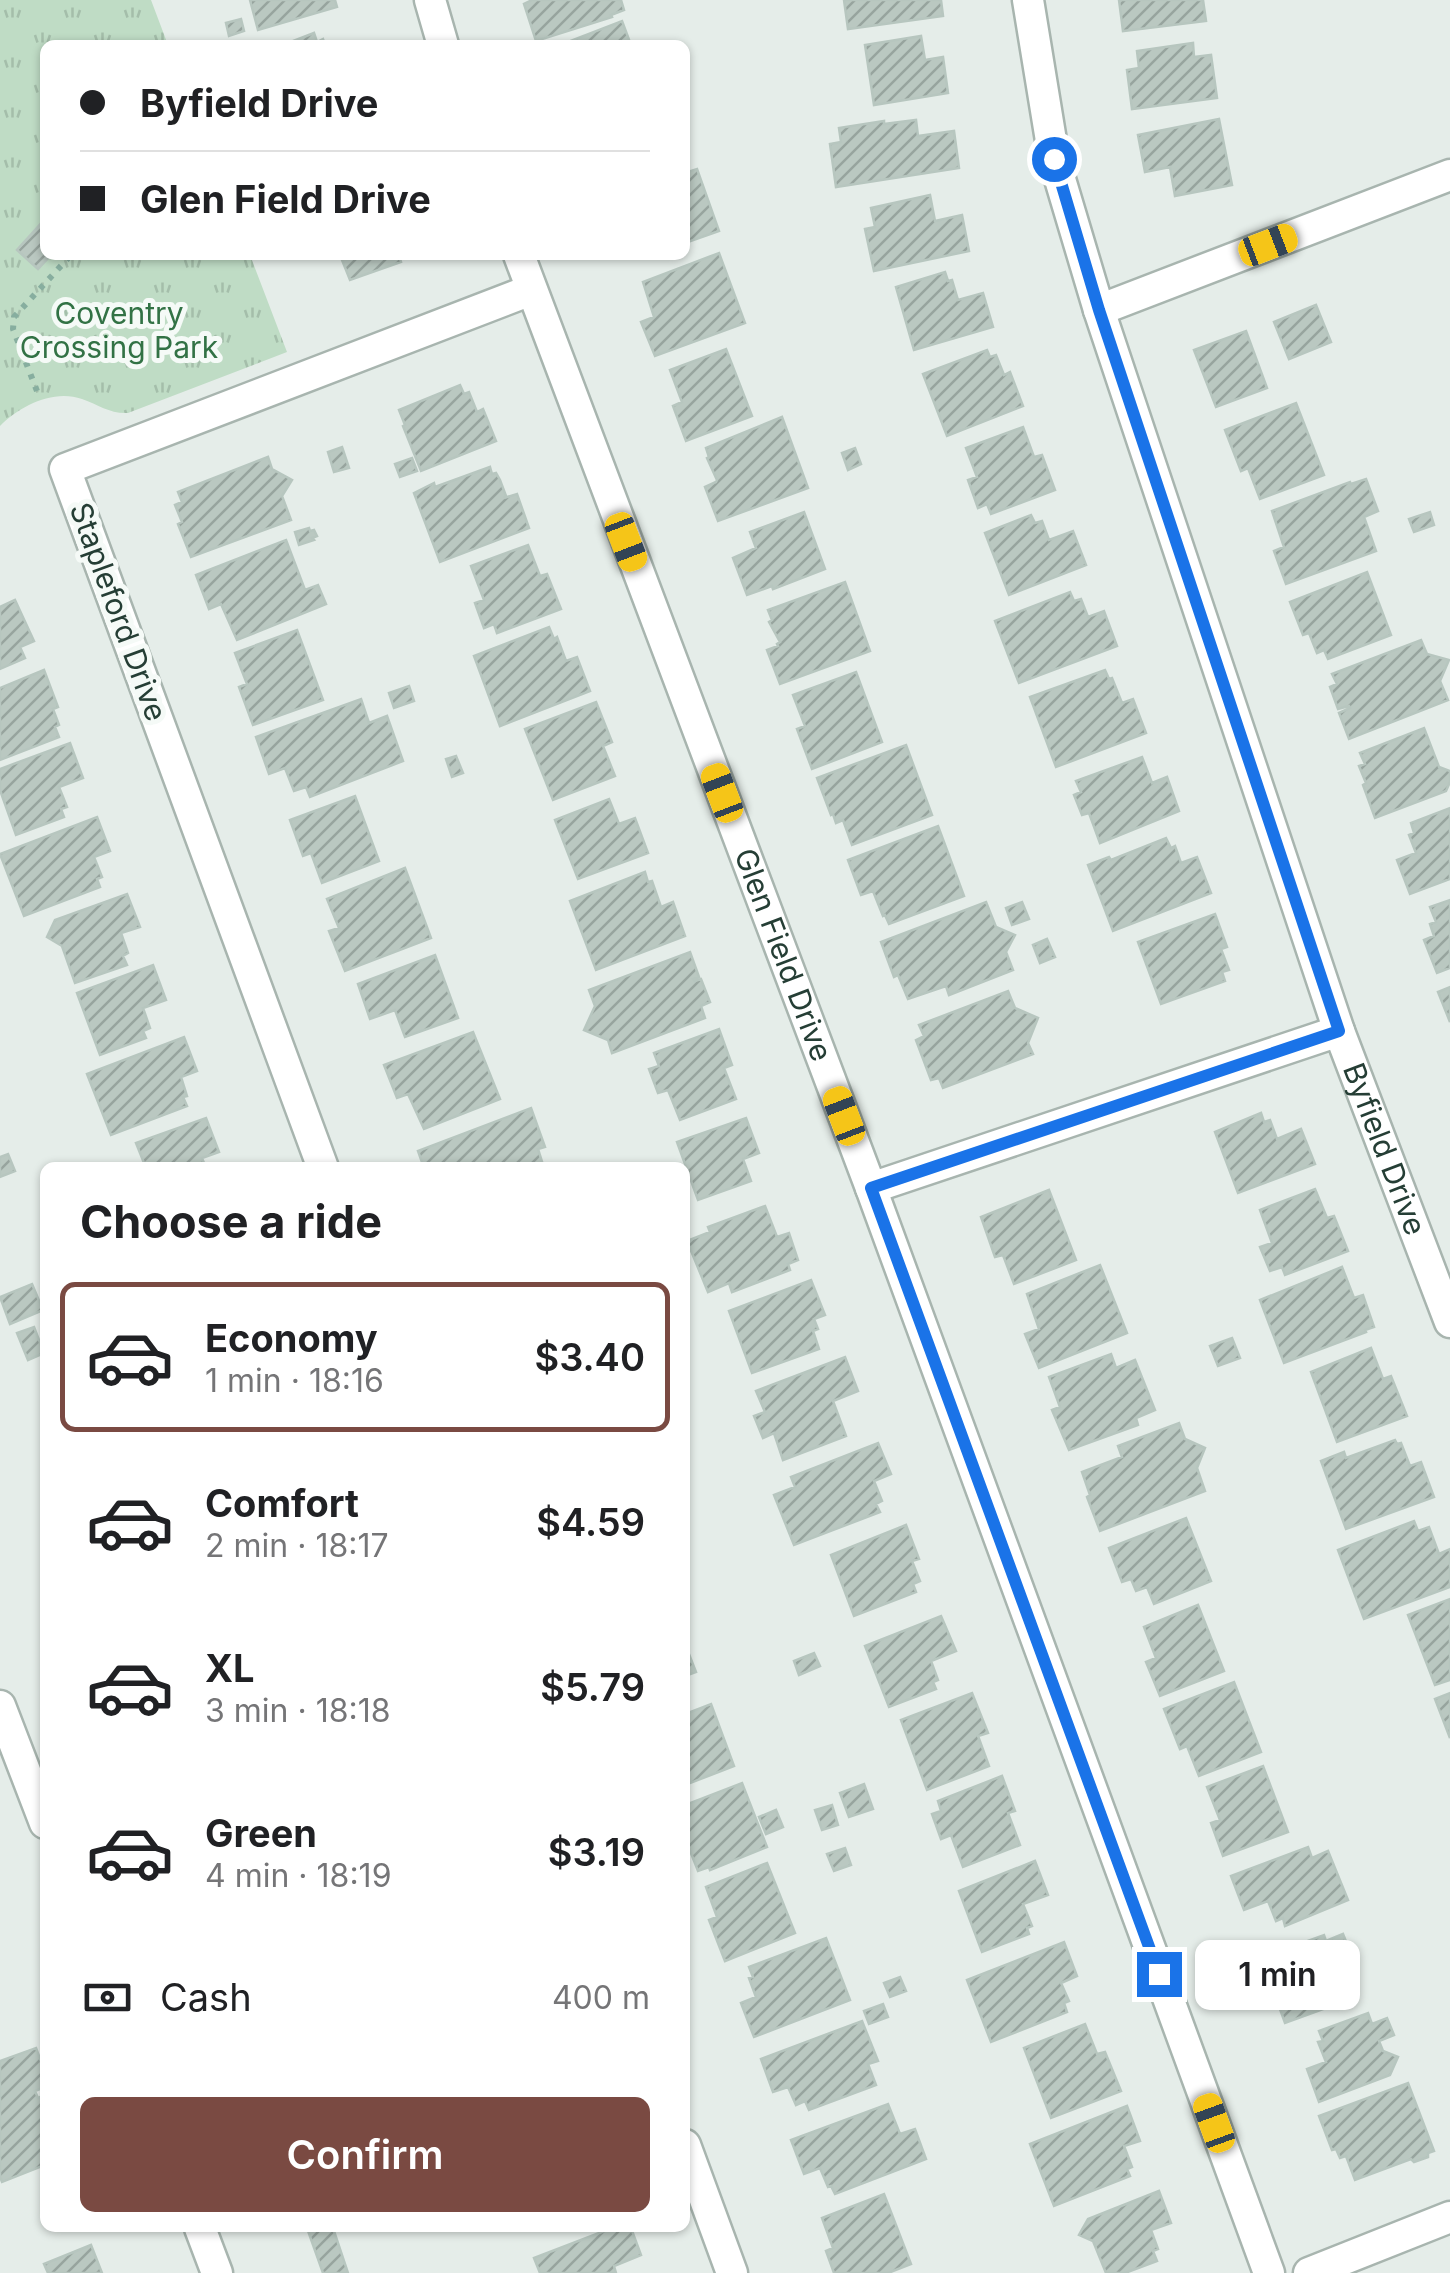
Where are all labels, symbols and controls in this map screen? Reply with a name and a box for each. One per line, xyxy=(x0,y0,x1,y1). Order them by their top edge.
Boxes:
text: Byfield Drive xyxy=(140,80,378,126)
route start xyxy=(1032,137,1077,182)
text: Glen Field Drive xyxy=(140,176,431,222)
car xyxy=(1235,220,1301,270)
park label: Coventry Crossing Park xyxy=(20,295,219,365)
street label: Stapleford Drive xyxy=(63,498,175,726)
car xyxy=(601,509,651,575)
car xyxy=(697,760,747,826)
street label: Glen Field Drive xyxy=(728,843,840,1066)
street label: Byfield Drive xyxy=(1336,1058,1434,1240)
car xyxy=(819,1083,869,1149)
text: Choose a ride xyxy=(80,1194,382,1249)
icon: car xyxy=(85,1312,175,1402)
text: Economy xyxy=(205,1315,378,1361)
text: $3.40 xyxy=(534,1334,645,1380)
text: 1 min · 18:16 xyxy=(205,1361,384,1400)
icon: car xyxy=(85,1477,175,1567)
text: Comfort xyxy=(205,1480,359,1526)
text: $4.59 xyxy=(536,1499,645,1545)
text: 2 min · 18:17 xyxy=(205,1526,389,1565)
icon: car xyxy=(85,1642,175,1732)
text: XL xyxy=(205,1645,255,1691)
text: $5.79 xyxy=(540,1664,645,1710)
text: 3 min · 18:18 xyxy=(205,1691,391,1730)
icon: car xyxy=(85,1807,175,1897)
text: Green xyxy=(205,1810,317,1856)
text: $3.19 xyxy=(548,1829,645,1875)
text: 4 min · 18:19 xyxy=(205,1856,391,1895)
callout: 1 min xyxy=(1194,1939,1359,2009)
route end xyxy=(1137,1952,1182,1997)
text: 1 min xyxy=(1238,1955,1317,1994)
icon: cash xyxy=(80,1970,135,2025)
text: Cash xyxy=(160,1974,252,2020)
text: 400 m xyxy=(552,1978,650,2017)
car xyxy=(1190,2090,1238,2156)
button: Confirm xyxy=(80,2097,650,2212)

